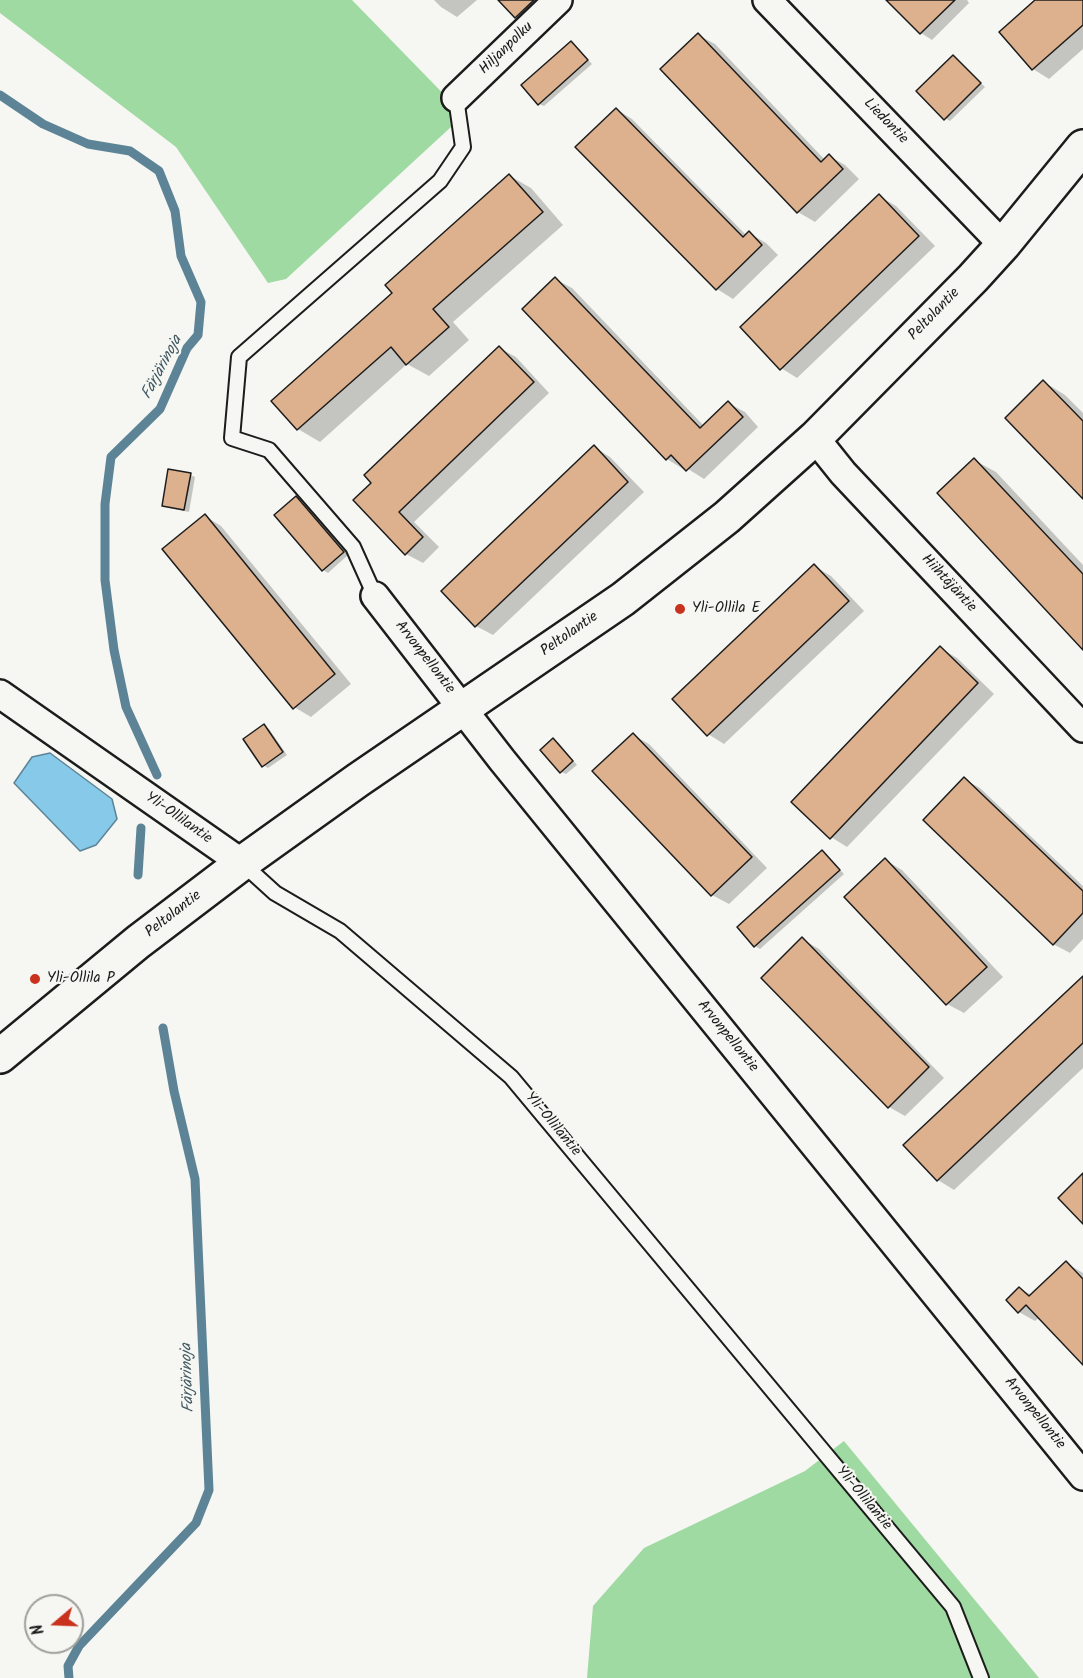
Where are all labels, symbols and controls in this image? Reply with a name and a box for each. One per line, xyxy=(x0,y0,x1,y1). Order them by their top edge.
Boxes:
street label: Hiljanpolku xyxy=(476,19,538,79)
street label: Liedontie xyxy=(859,95,911,149)
street label: Peltolantie xyxy=(906,285,964,345)
water label: Färjärinoja xyxy=(138,333,188,403)
street label: Hiihtäjäntie xyxy=(916,551,980,617)
place label: Yli-Ollila E xyxy=(692,600,760,618)
marker: Yli-Ollila E xyxy=(673,602,687,616)
street label: Peltolantie xyxy=(538,609,602,661)
street label: Arvonpellontie xyxy=(390,618,458,698)
street label: Yli-Ollilantie xyxy=(141,789,215,849)
street label: Peltolantie xyxy=(142,888,206,942)
place label: Yli-Ollila P xyxy=(47,970,115,988)
marker: Yli-Ollila P xyxy=(28,972,42,986)
street label: Arvonpellontie xyxy=(693,997,761,1077)
street label: Yli-Ollilantie xyxy=(520,1089,584,1161)
water label: Färjärinoja xyxy=(178,1343,200,1413)
street label: Arvonpellontie xyxy=(1000,1374,1068,1454)
street label: Yli-Ollilantie xyxy=(831,1463,895,1535)
north arrow xyxy=(24,1594,84,1654)
text: N xyxy=(25,1621,52,1638)

